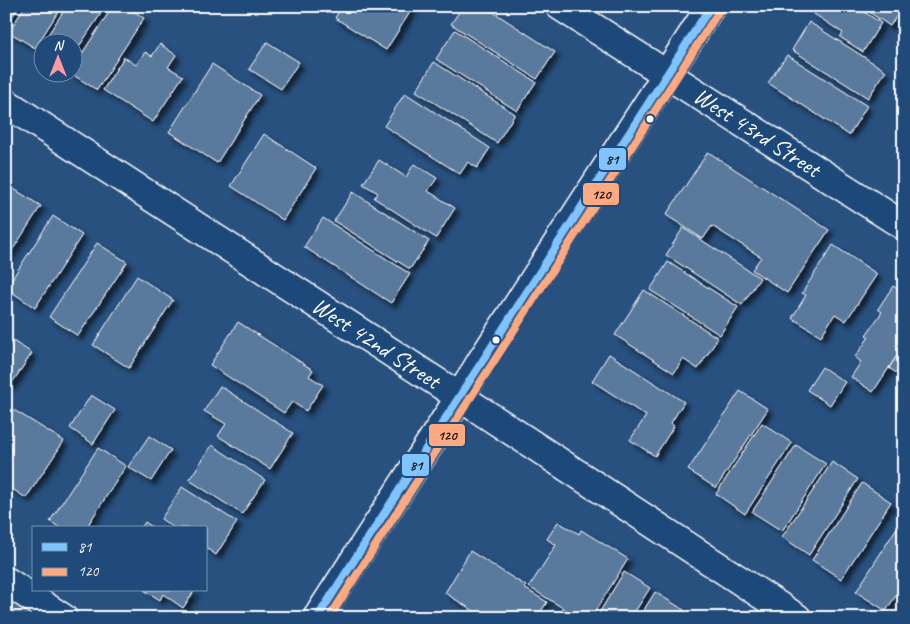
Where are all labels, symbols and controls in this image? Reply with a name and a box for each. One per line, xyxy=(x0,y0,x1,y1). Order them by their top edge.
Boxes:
north arrow xyxy=(32,32,82,82)
text: N xyxy=(54,37,65,54)
street label: West 43rd Street xyxy=(688,80,828,185)
unlabelled marker xyxy=(645,114,655,124)
line badge: 81 xyxy=(598,147,627,171)
text: 81 xyxy=(606,151,620,168)
line badge: 120 xyxy=(582,182,620,206)
text: 120 xyxy=(592,186,612,203)
street label: West 42nd Street xyxy=(306,290,448,396)
unlabelled marker xyxy=(491,335,501,345)
line badge: 120 xyxy=(428,423,466,447)
text: 120 xyxy=(438,427,458,444)
line badge: 81 xyxy=(401,453,430,477)
text: 81 xyxy=(410,457,424,474)
legend xyxy=(32,526,208,592)
text: 81 xyxy=(78,538,93,557)
text: 120 xyxy=(78,562,100,581)

